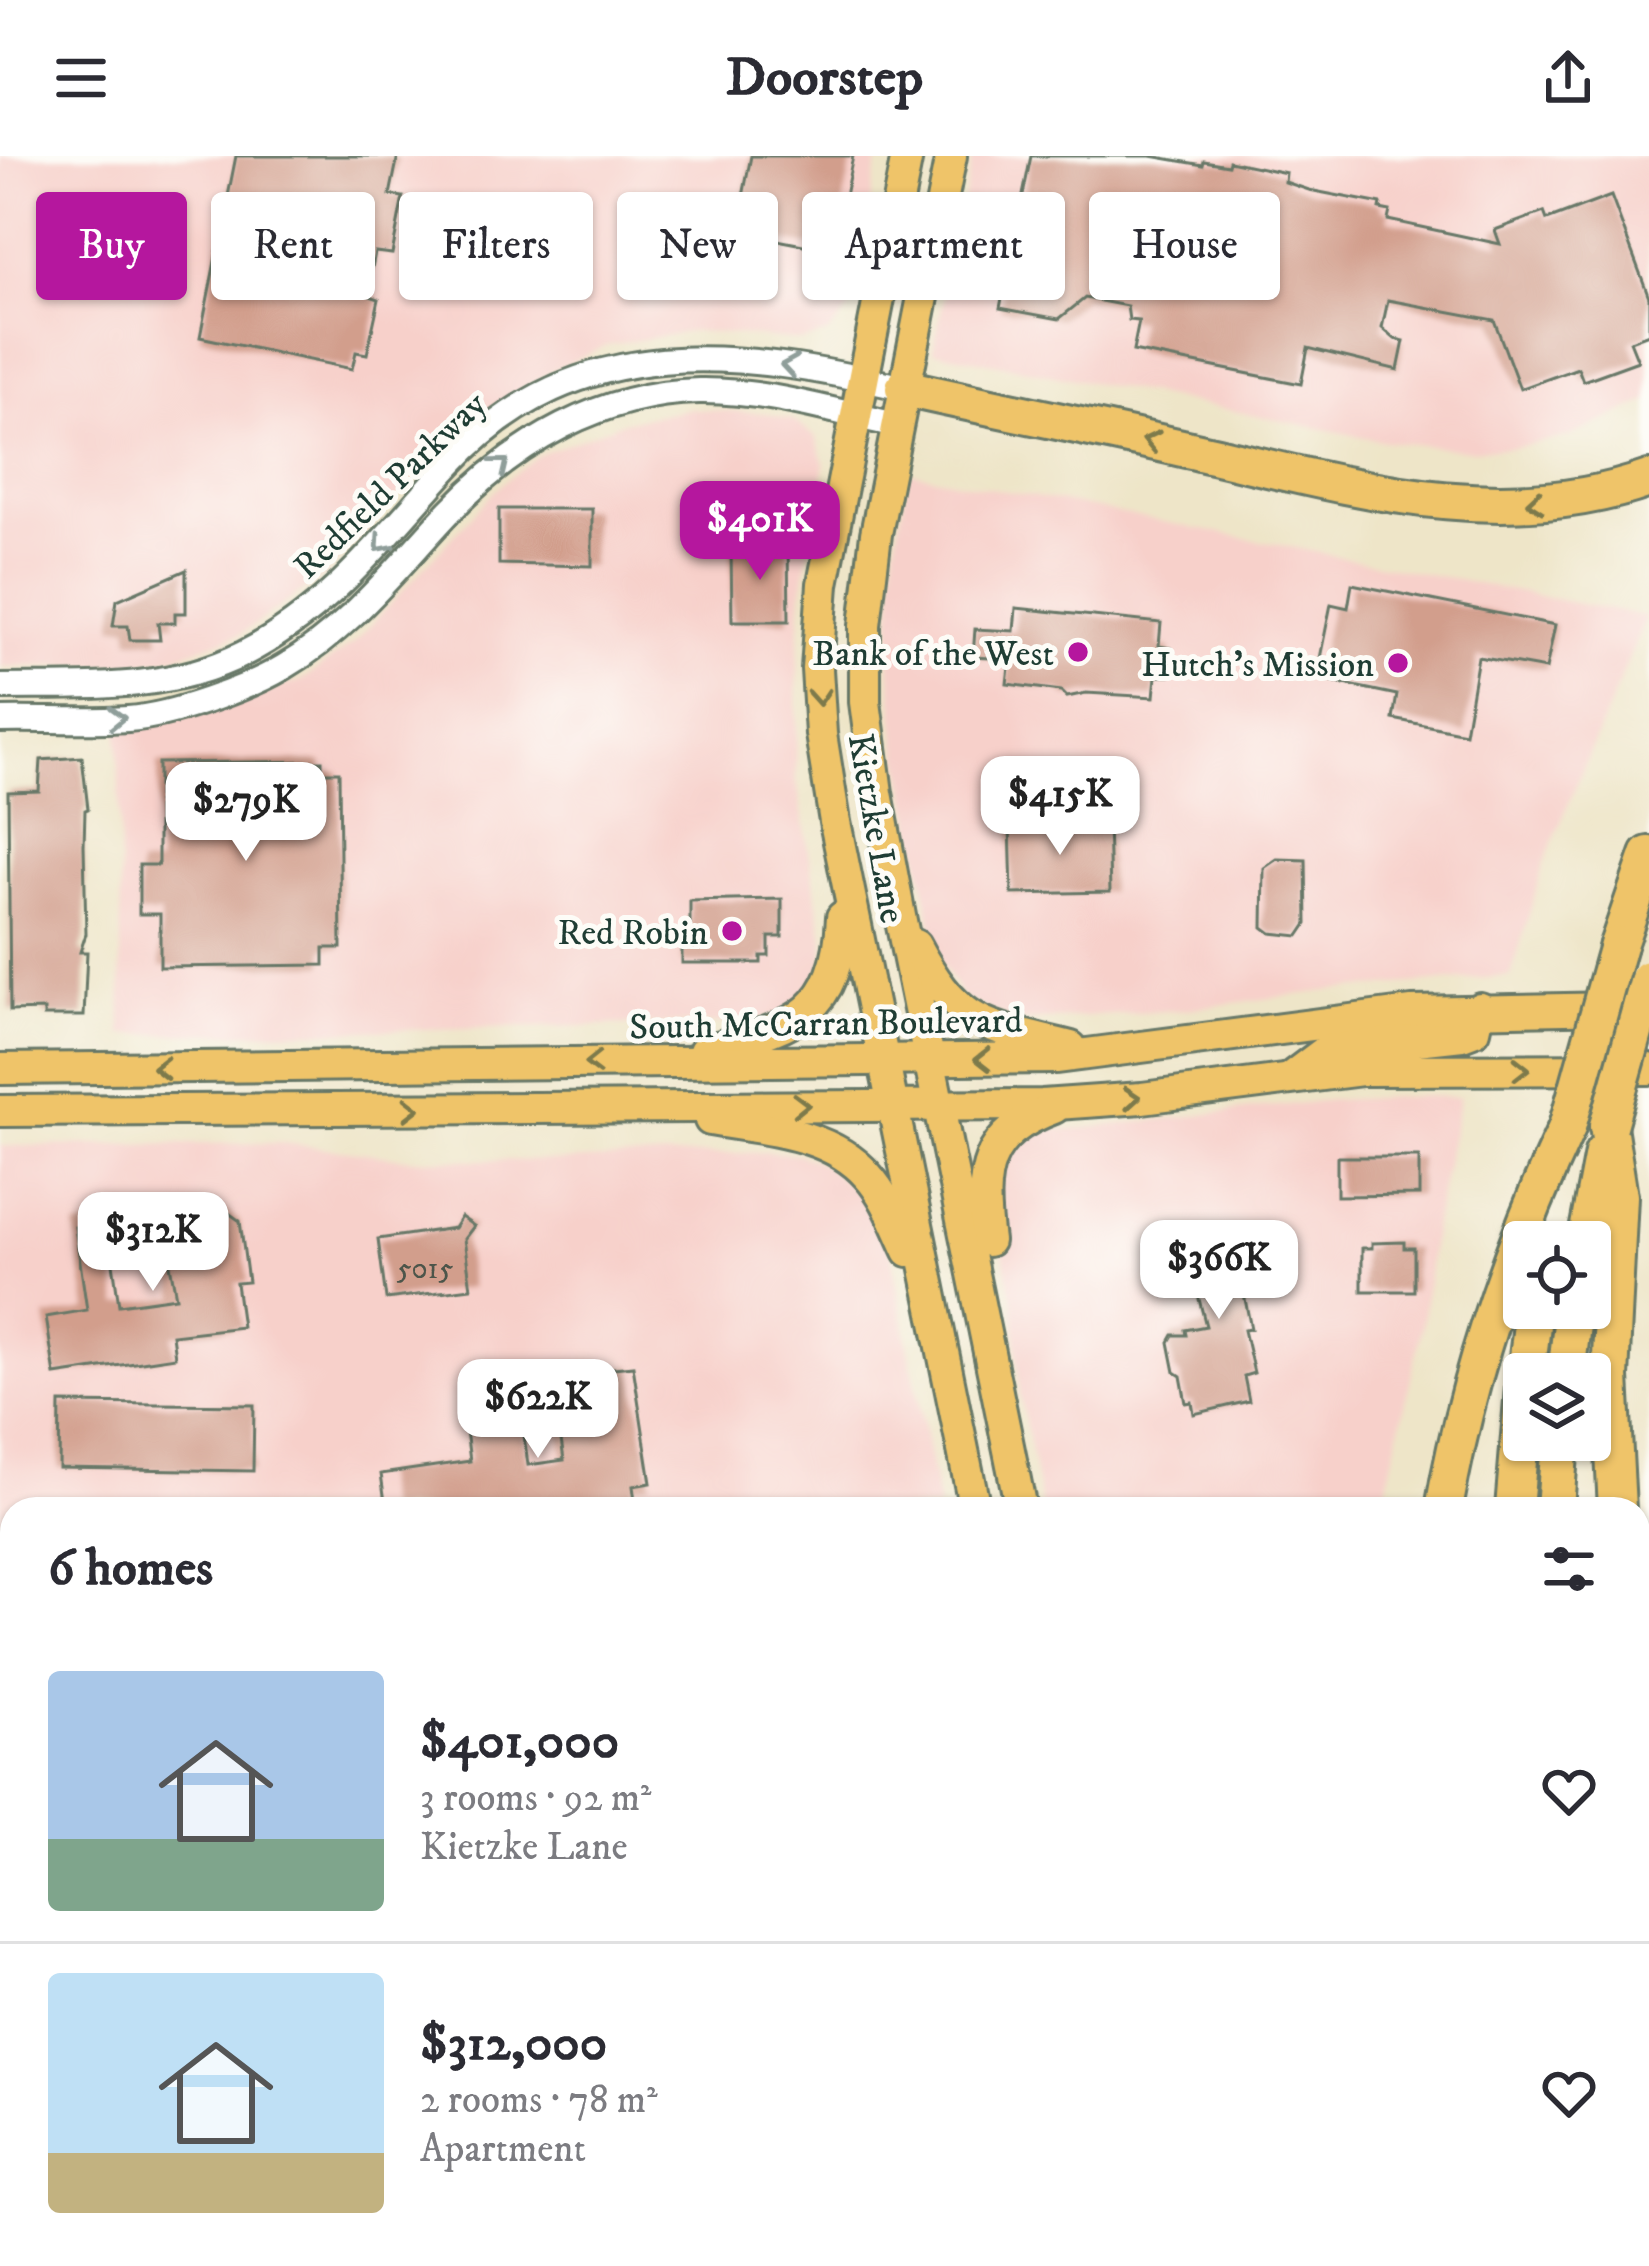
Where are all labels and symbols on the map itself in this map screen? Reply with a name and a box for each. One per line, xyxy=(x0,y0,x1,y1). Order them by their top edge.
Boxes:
one-way arrow xyxy=(780,354,799,380)
street label: Redfield Parkway xyxy=(285,382,497,589)
one-way arrow xyxy=(1142,429,1162,454)
one-way arrow xyxy=(488,458,510,479)
pin: $401K xyxy=(676,481,844,583)
one-way arrow xyxy=(1525,489,1544,514)
one-way arrow xyxy=(374,530,396,552)
place label: Bank of the West xyxy=(812,632,1054,677)
marker: Bank of the West xyxy=(1065,639,1091,665)
place label: Hutch's Mission xyxy=(1141,643,1374,688)
marker: Hutch's Mission xyxy=(1385,650,1411,676)
one-way arrow xyxy=(805,688,831,707)
one-way arrow xyxy=(108,705,127,731)
street label: Kietzke Lane xyxy=(837,730,914,927)
pin: $415K xyxy=(976,756,1144,858)
pin: $279K xyxy=(162,762,330,864)
place label: Red Robin xyxy=(557,911,708,956)
marker: Red Robin xyxy=(719,918,745,944)
street label: South McCarran Boulevard xyxy=(629,999,1023,1050)
one-way arrow xyxy=(973,1046,991,1072)
one-way arrow xyxy=(583,1050,602,1076)
one-way arrow xyxy=(151,1055,169,1081)
one-way arrow xyxy=(1513,1056,1531,1082)
one-way arrow xyxy=(1123,1086,1142,1112)
one-way arrow xyxy=(793,1092,811,1118)
one-way arrow xyxy=(403,1096,421,1122)
pin: $312K xyxy=(69,1192,237,1294)
pin: $366K xyxy=(1135,1220,1303,1322)
house number: 5015 xyxy=(397,1251,453,1288)
pin: $622K xyxy=(454,1359,622,1461)

